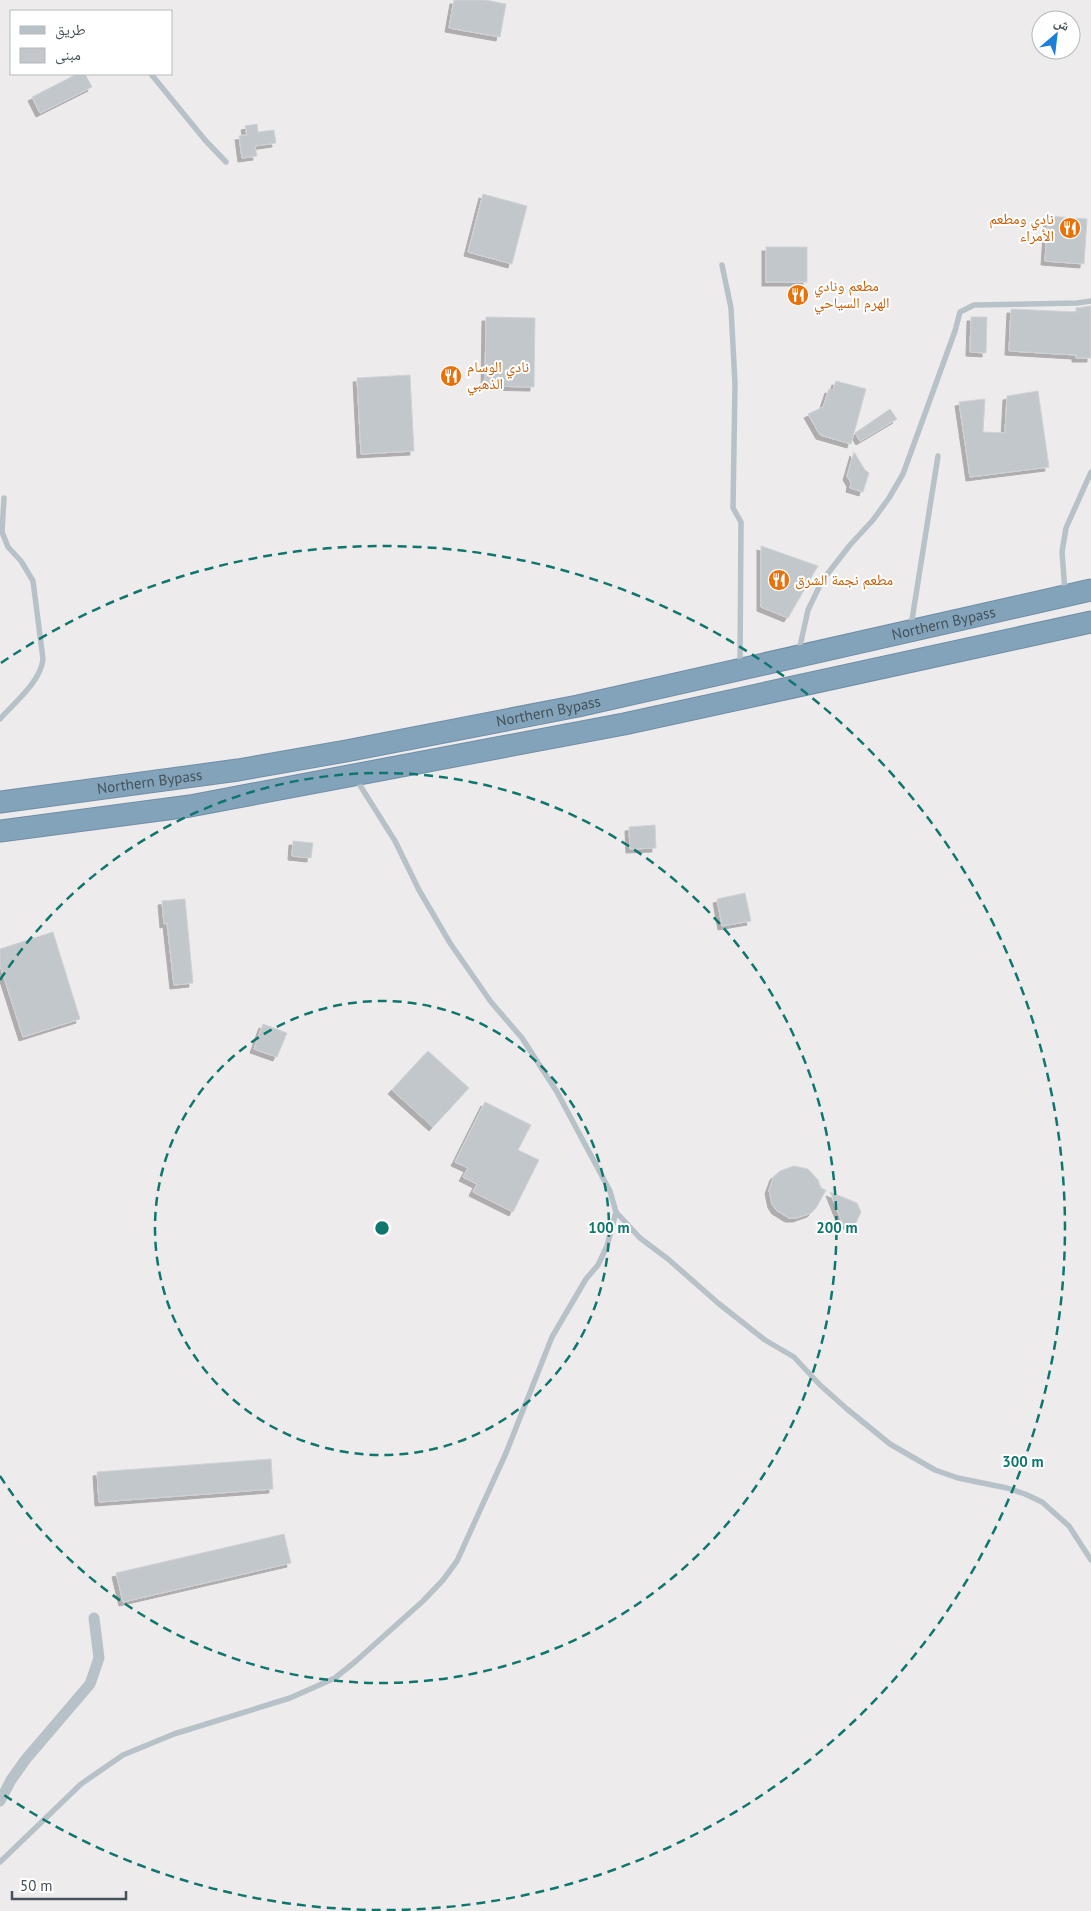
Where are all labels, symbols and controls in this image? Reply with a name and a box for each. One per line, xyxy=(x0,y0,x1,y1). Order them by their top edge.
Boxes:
legend xyxy=(10,10,172,75)
north arrow xyxy=(1031,10,1081,60)
text: ش xyxy=(1051,12,1073,35)
text: طريق xyxy=(55,20,86,40)
text: مبنى xyxy=(55,45,81,65)
place label: نادي ومطعم الأمراء xyxy=(989,209,1054,245)
restaurant icon: نادي ومطعم الأمراء xyxy=(1058,216,1082,240)
place label: مطعم ونادي الهرم السياحي xyxy=(814,276,890,315)
restaurant icon: مطعم ونادي الهرم السياحي xyxy=(786,283,810,307)
place label: نادي الوسام الذهبي xyxy=(467,357,529,396)
restaurant icon: نادي الوسام الذهبي xyxy=(439,364,463,388)
restaurant icon: مطعم نجمة الشرق xyxy=(767,568,791,592)
place label: مطعم نجمة الشرق xyxy=(795,570,893,590)
street label: Northern Bypass xyxy=(890,602,997,644)
street label: Northern Bypass xyxy=(494,691,602,731)
street label: Northern Bypass xyxy=(96,765,203,798)
text: 100 m xyxy=(588,1218,630,1237)
text: 200 m xyxy=(816,1218,858,1237)
centre of rings xyxy=(373,1219,391,1237)
text: 300 m xyxy=(1002,1452,1044,1471)
scale bar xyxy=(12,1868,126,1900)
text: 50 m xyxy=(20,1876,53,1895)

